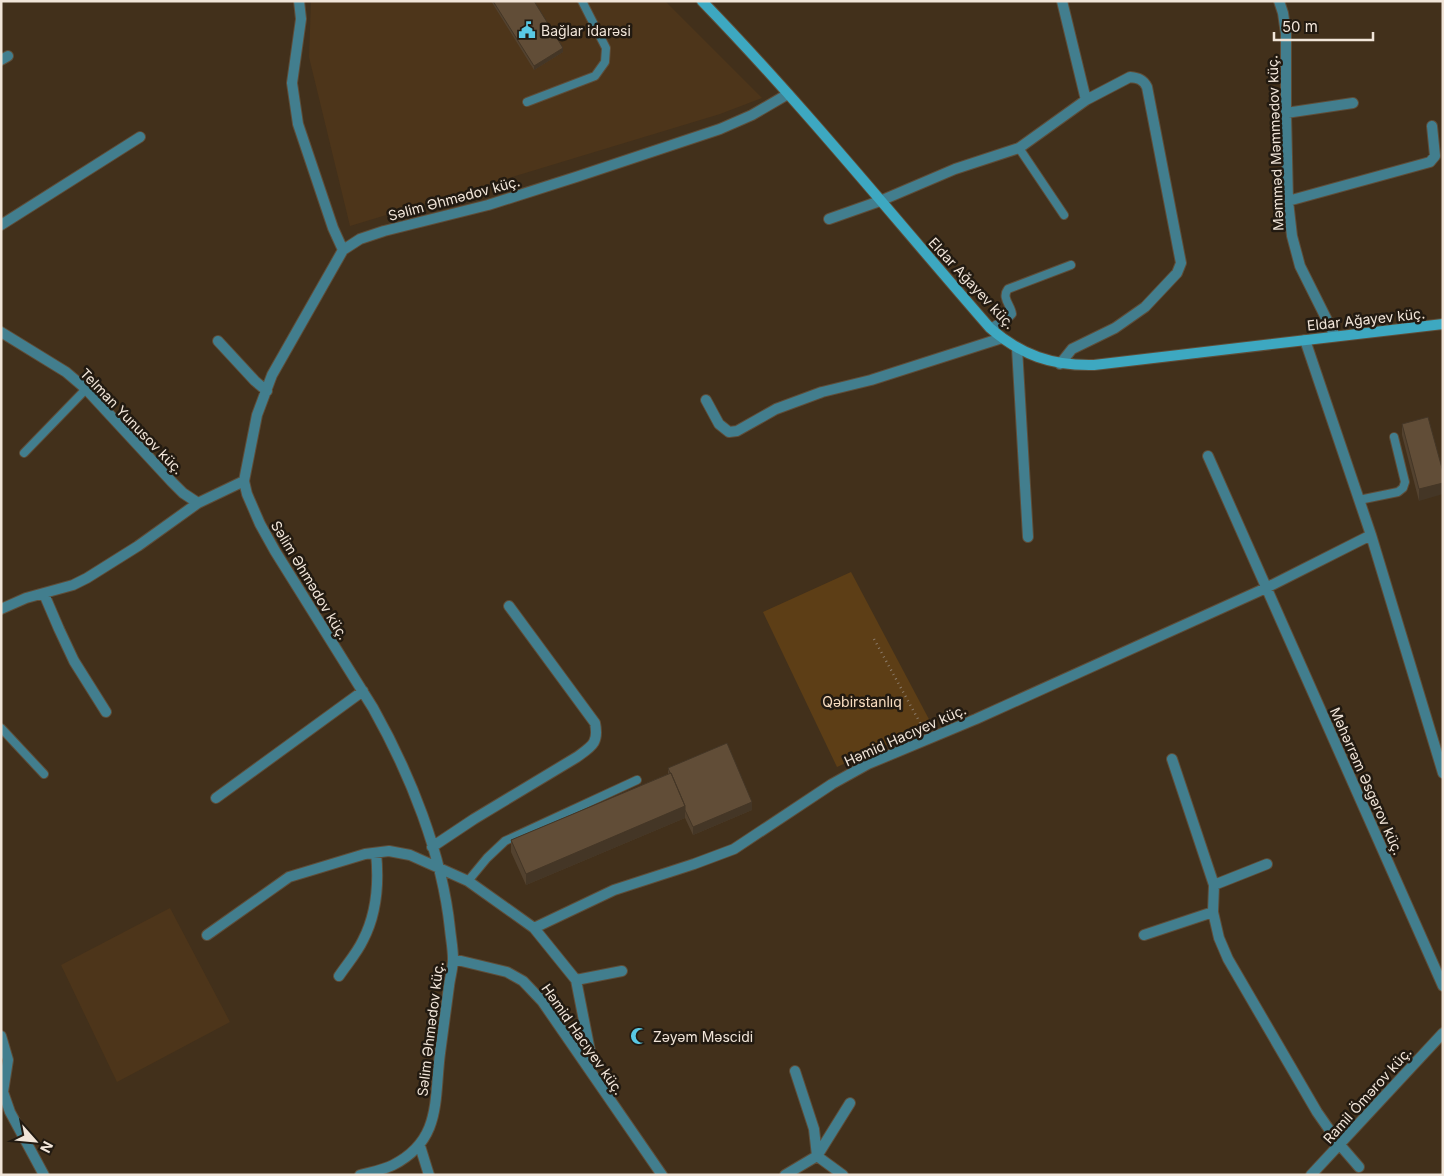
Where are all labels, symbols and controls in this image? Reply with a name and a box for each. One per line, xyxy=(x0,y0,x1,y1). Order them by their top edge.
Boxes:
scale bar xyxy=(1274,10,1373,42)
text: 50 m xyxy=(1282,17,1318,36)
public building icon: Bağlar idarəsi xyxy=(517,20,537,40)
place label: Bağlar idarəsi xyxy=(541,22,631,39)
street label: Məmməd Məmmədov küç. xyxy=(1263,55,1287,231)
street label: Səlim Əhmədov küç. xyxy=(386,172,522,224)
street label: Eldar Ağayev küç. xyxy=(925,234,1019,332)
street label: Eldar Ağayev küç. xyxy=(1306,304,1426,334)
street label: Telman Yunusov küç. xyxy=(77,364,187,478)
street label: Səlim Əhmədov küç. xyxy=(268,517,352,643)
park label: Qəbirstanlıq xyxy=(822,693,902,710)
street label: Həmid Hacıyev küç. xyxy=(841,700,969,770)
street label: Məhərrəm Əsgərov küç. xyxy=(1327,705,1407,857)
street label: Səlim Əhmədov küç. xyxy=(413,961,447,1097)
street label: Həmid Hacıyev küç. xyxy=(538,980,628,1098)
mosque icon: Zəyəm Məscidi xyxy=(629,1026,649,1046)
place label: Zəyəm Məscidi xyxy=(653,1028,753,1045)
street label: Ramil Ömərov küç. xyxy=(1319,1043,1415,1147)
north arrow xyxy=(10,1116,60,1166)
text: N xyxy=(37,1139,57,1156)

